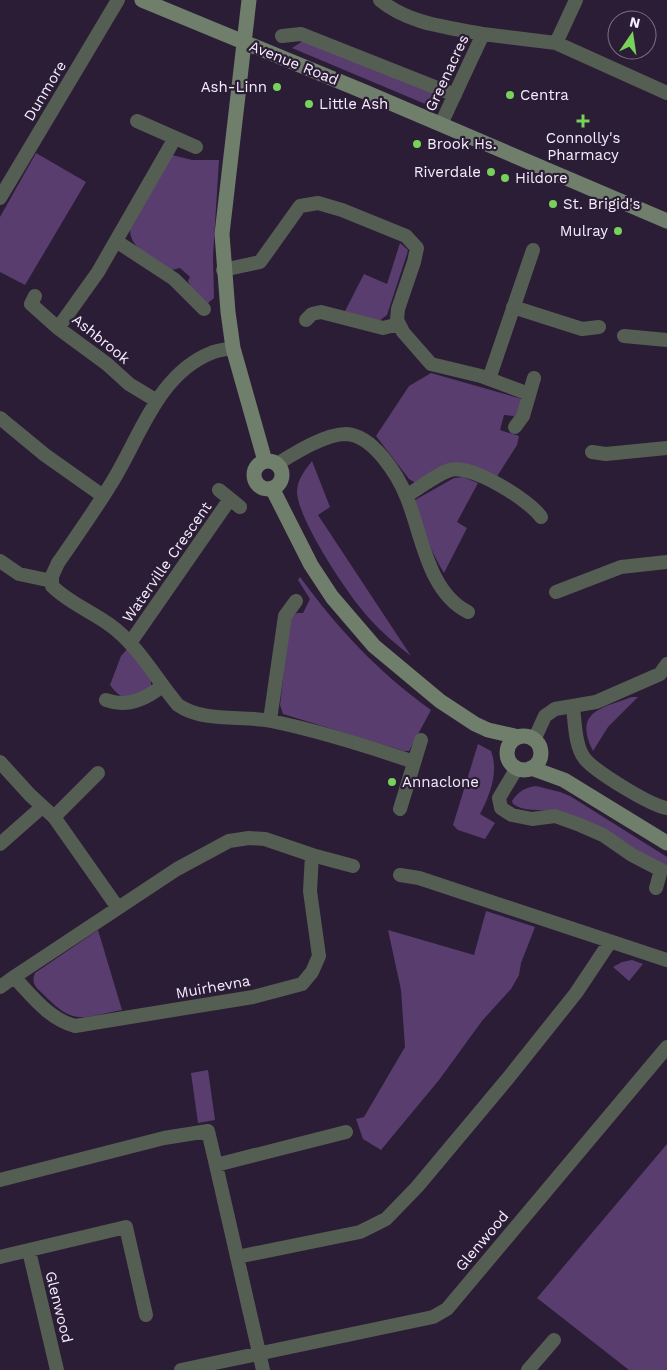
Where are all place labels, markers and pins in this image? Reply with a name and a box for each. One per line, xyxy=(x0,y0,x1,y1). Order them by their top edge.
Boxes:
place label: Ash-Linn xyxy=(201,78,267,96)
marker: Ash-Linn xyxy=(271,81,283,93)
place label: Centra xyxy=(520,86,569,104)
marker: Centra xyxy=(504,89,516,101)
place label: Little Ash xyxy=(319,95,388,113)
marker: Little Ash xyxy=(303,98,315,110)
marker: Connolly's Pharmacy xyxy=(577,115,589,127)
place label: Connolly's Pharmacy xyxy=(546,129,620,164)
place label: Brook Hs. xyxy=(427,135,497,153)
marker: Brook Hs. xyxy=(411,138,423,150)
place label: Riverdale xyxy=(414,163,481,181)
marker: Riverdale xyxy=(485,166,497,178)
place label: Hildore xyxy=(515,169,568,187)
marker: Hildore xyxy=(499,172,511,184)
place label: St. Brigid's xyxy=(563,195,641,213)
marker: St. Brigid's xyxy=(547,198,559,210)
place label: Mulray xyxy=(560,222,608,240)
marker: Mulray xyxy=(612,225,624,237)
place label: Annaclone xyxy=(402,773,479,791)
marker: Annaclone xyxy=(386,776,398,788)

